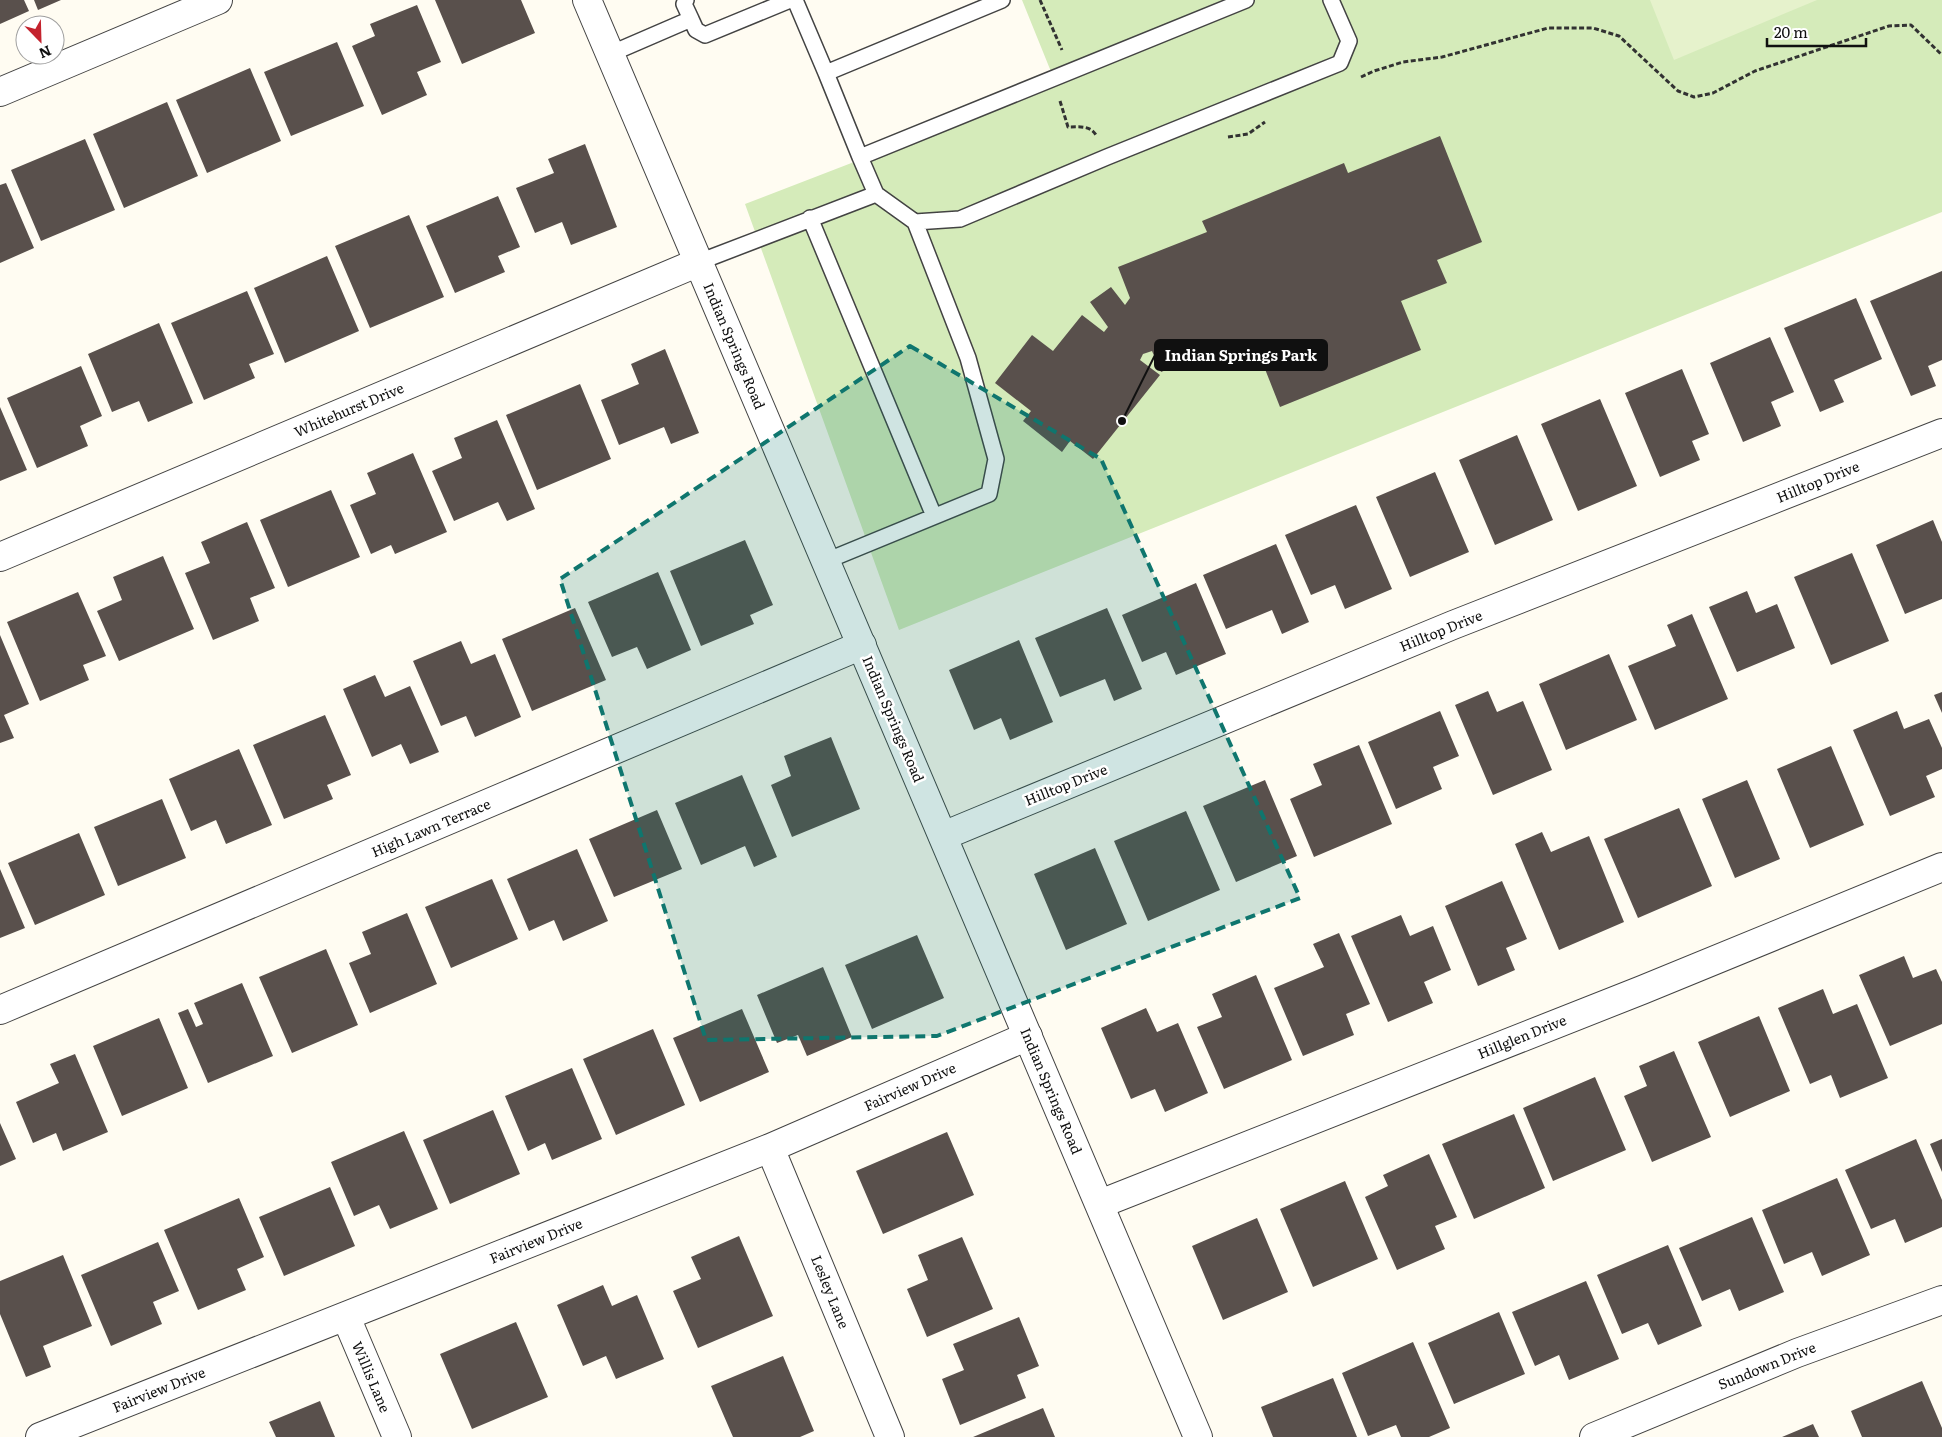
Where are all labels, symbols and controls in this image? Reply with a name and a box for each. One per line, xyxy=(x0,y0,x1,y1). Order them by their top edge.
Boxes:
north arrow xyxy=(15,15,65,65)
scale bar xyxy=(1767,15,1866,47)
text: 20 m xyxy=(1774,20,1808,43)
text: N xyxy=(36,41,55,64)
street label: Indian Springs Road xyxy=(699,279,771,412)
callout: Indian Springs Park xyxy=(1155,340,1327,370)
text: Indian Springs Park xyxy=(1165,343,1318,366)
street label: Whitehurst Drive xyxy=(291,377,407,441)
street label: Hilltop Drive xyxy=(1773,455,1862,507)
street label: Hilltop Drive xyxy=(1396,604,1485,656)
street label: Indian Springs Road xyxy=(858,652,930,785)
street label: Hilltop Drive xyxy=(1021,758,1110,810)
street label: High Lawn Terrace xyxy=(368,793,493,861)
street label: Hillglen Drive xyxy=(1474,1009,1569,1063)
street label: Indian Springs Road xyxy=(1016,1024,1088,1157)
street label: Fairview Drive xyxy=(860,1057,959,1115)
street label: Fairview Drive xyxy=(486,1212,585,1268)
street label: Lesley Lane xyxy=(807,1252,855,1331)
street label: Sundown Drive xyxy=(1715,1336,1818,1394)
street label: Willis Lane xyxy=(348,1338,396,1415)
street label: Fairview Drive xyxy=(109,1361,208,1417)

